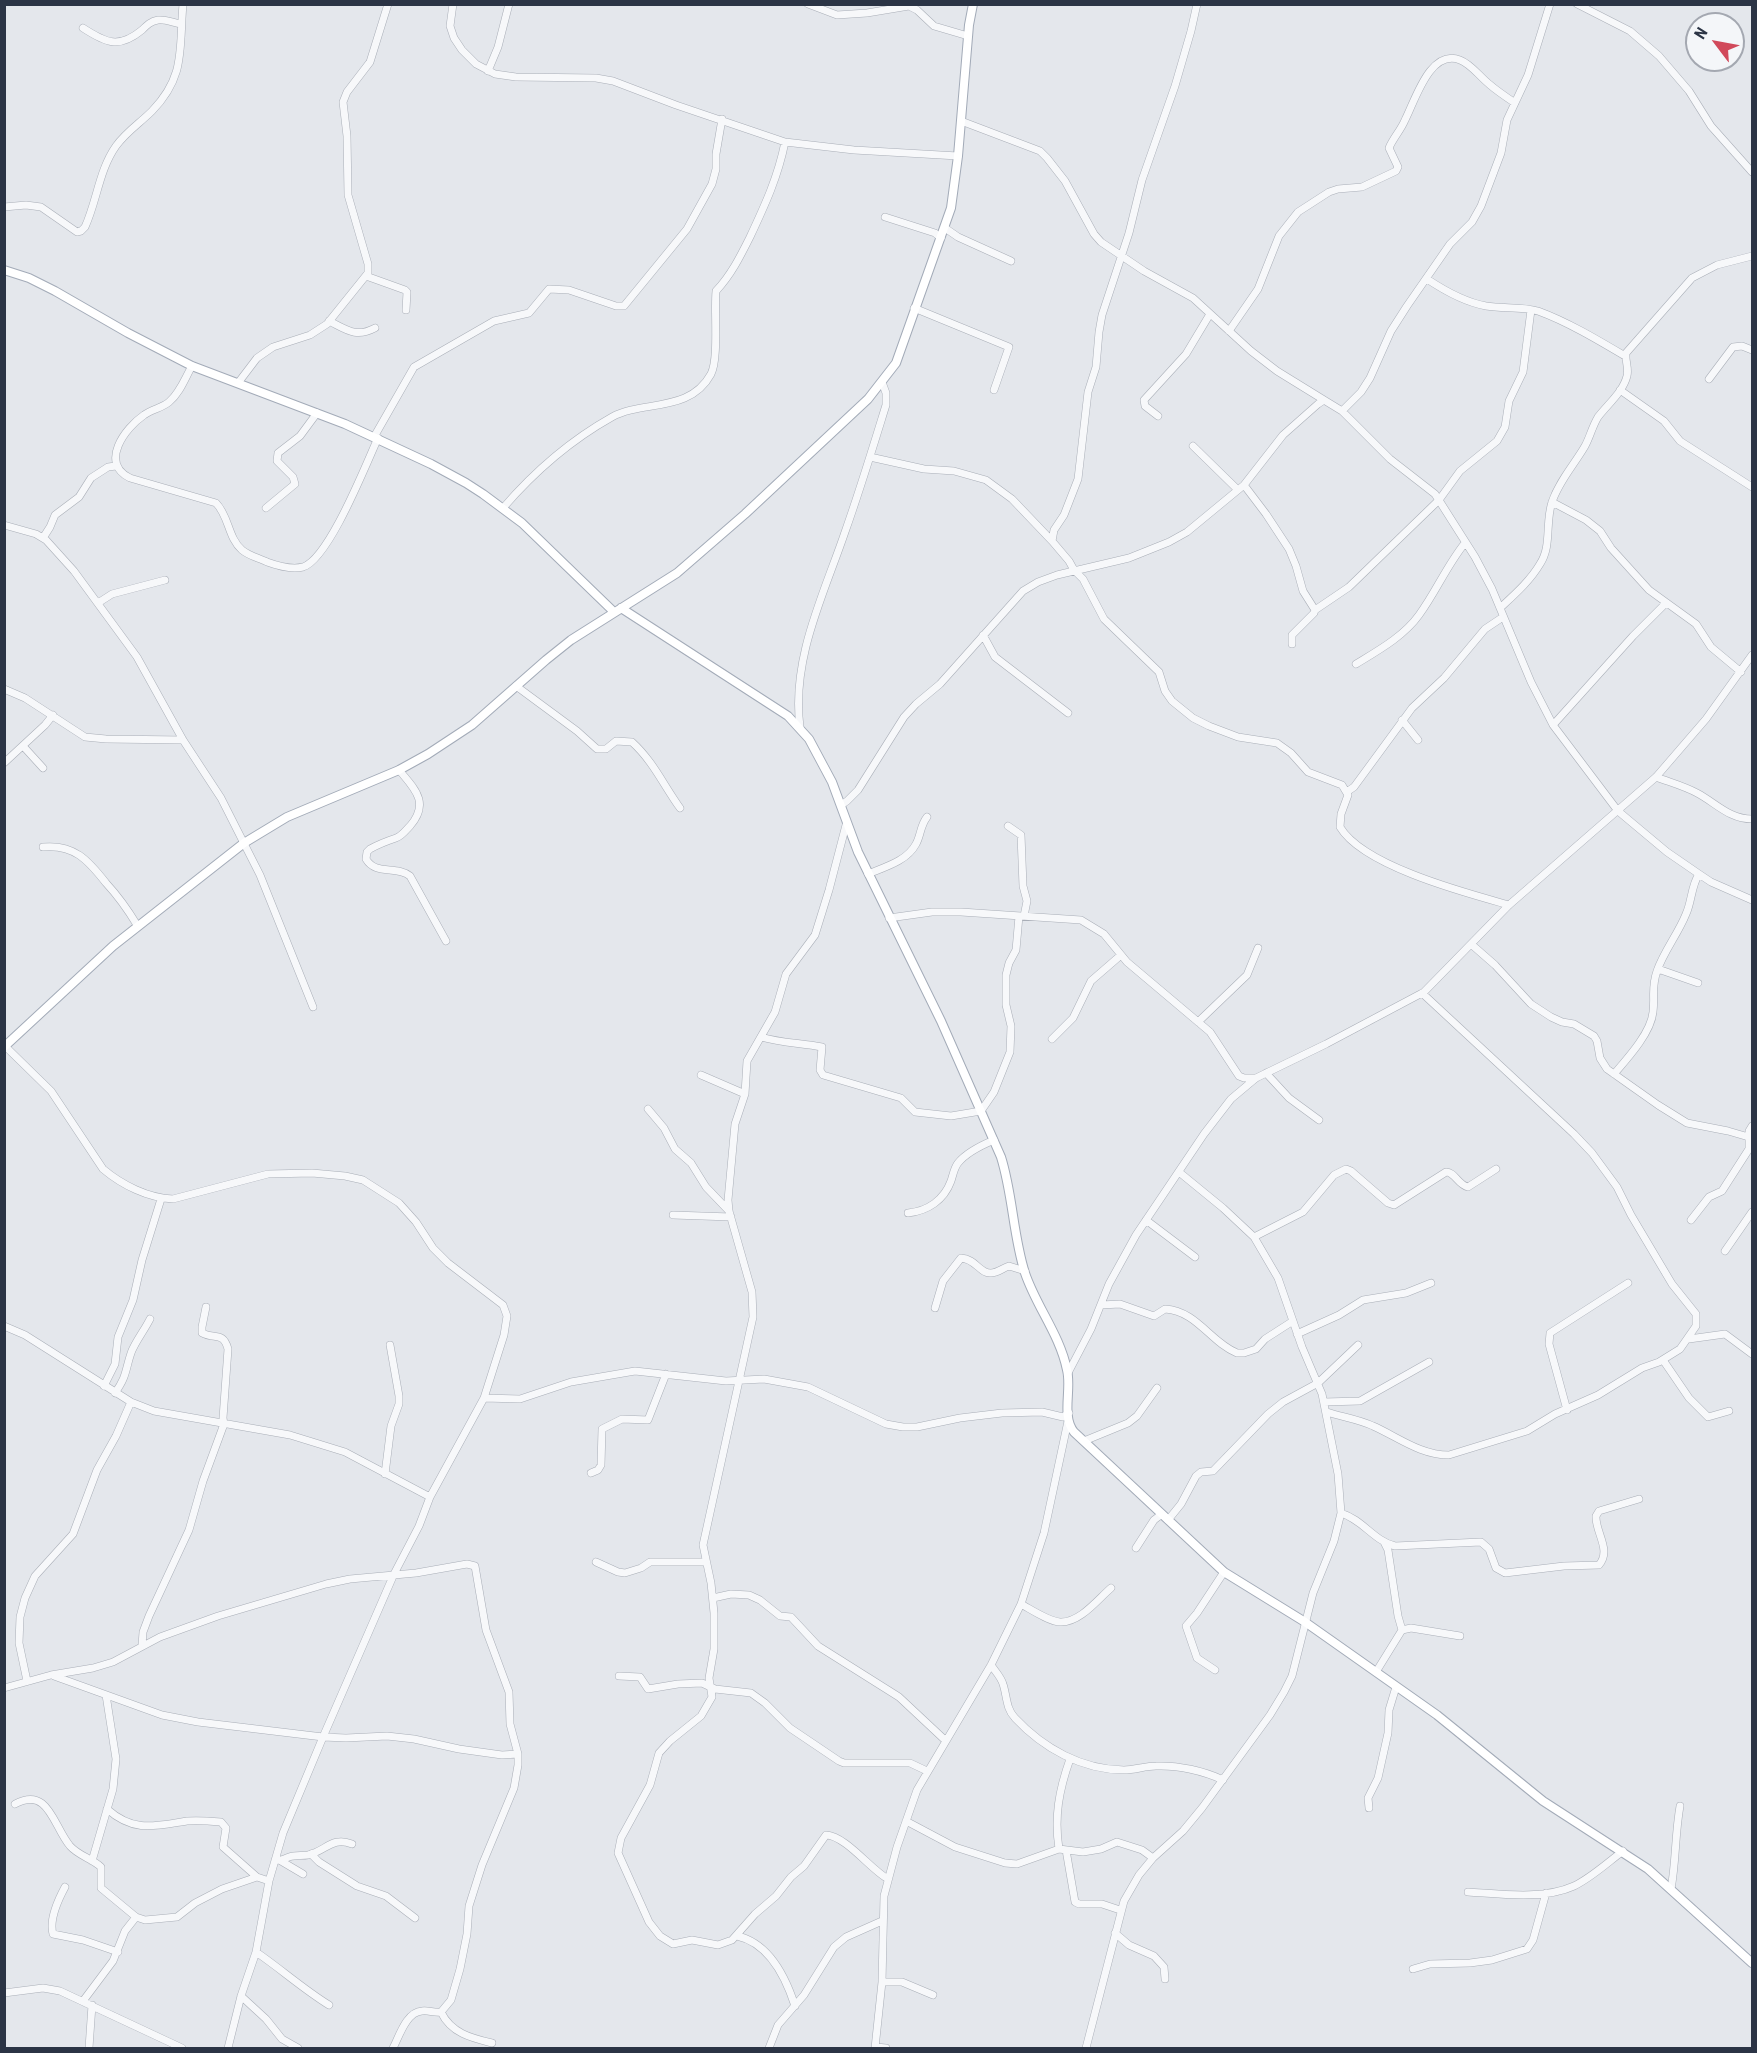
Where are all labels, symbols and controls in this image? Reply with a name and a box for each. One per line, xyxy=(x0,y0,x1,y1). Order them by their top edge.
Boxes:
north arrow xyxy=(1685,12,1745,72)
text: N xyxy=(1690,24,1712,42)

